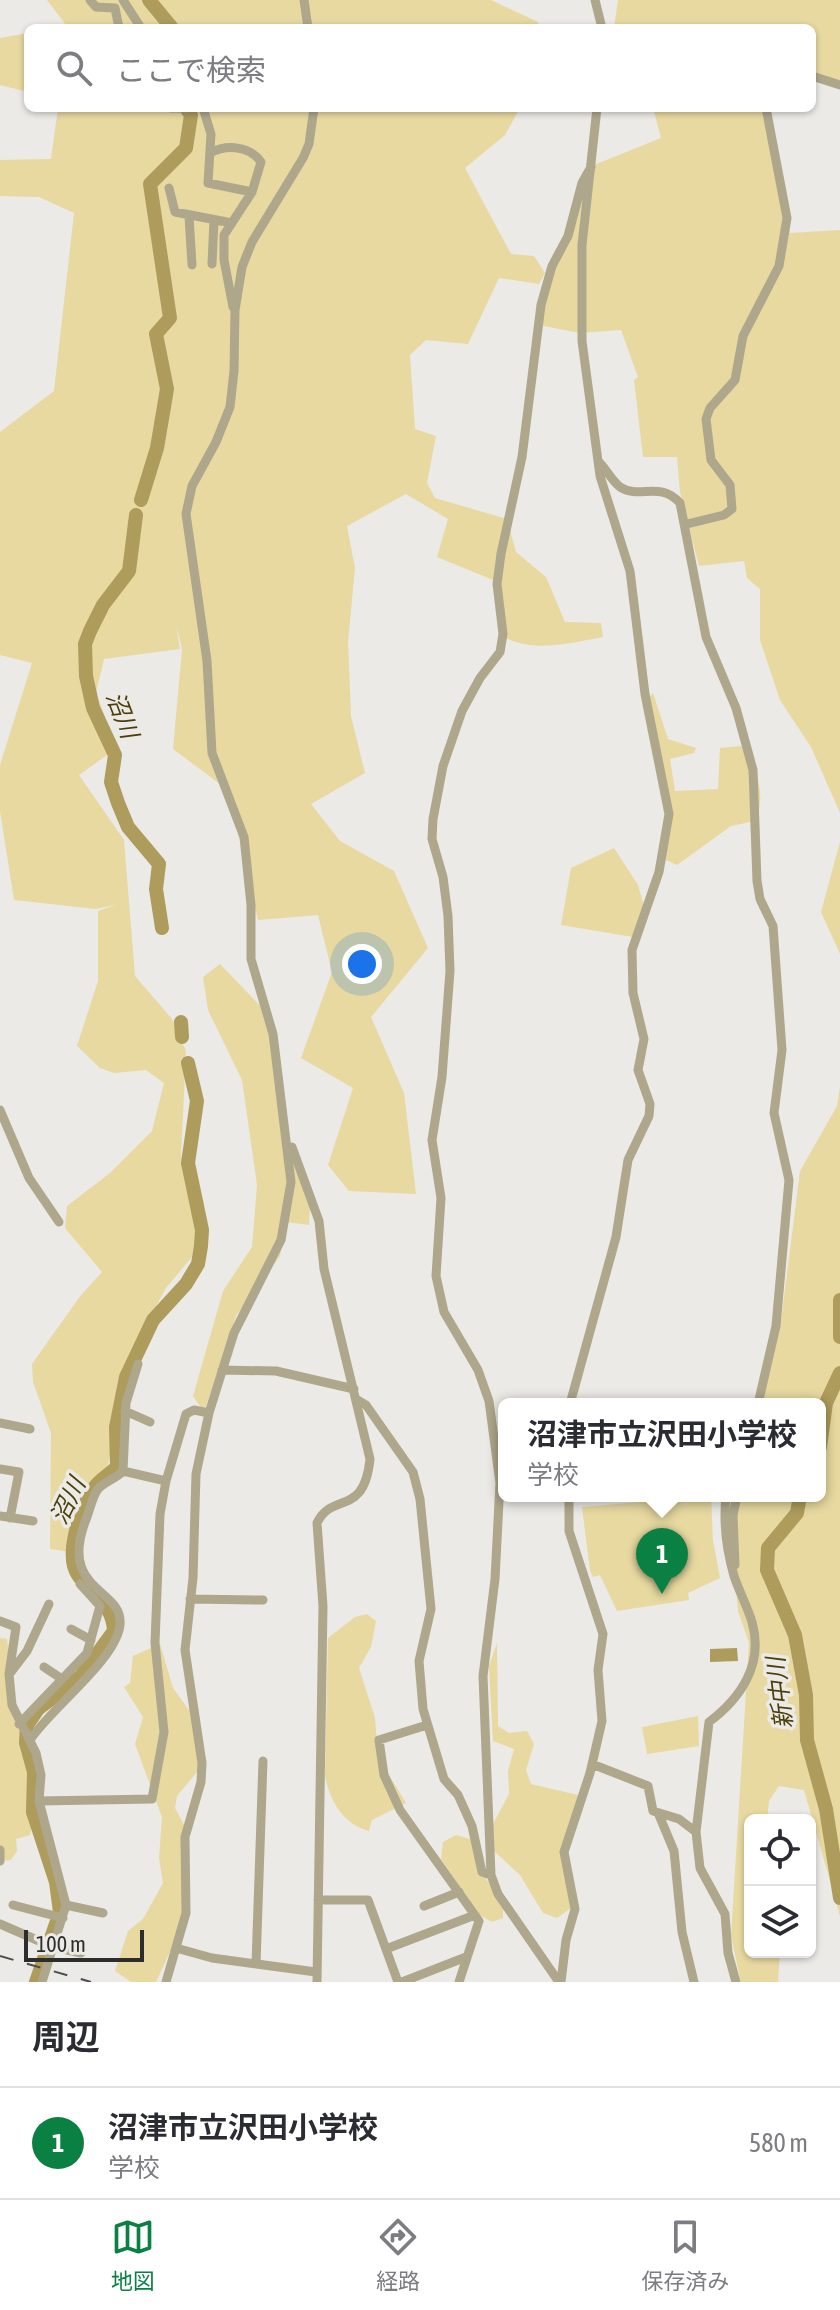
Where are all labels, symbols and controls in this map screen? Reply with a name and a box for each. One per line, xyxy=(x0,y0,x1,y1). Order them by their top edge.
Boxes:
search box xyxy=(24,24,816,112)
icon: search xyxy=(52,46,96,90)
text: ここで検索 xyxy=(116,53,266,87)
water label: 沼川 xyxy=(101,688,145,745)
your location xyxy=(342,944,382,984)
popup xyxy=(498,1398,826,1502)
text: 沼津市立沢田小学校 xyxy=(527,1417,797,1451)
text: 学校 xyxy=(527,1460,579,1490)
water label: 沼川 xyxy=(45,1471,92,1528)
pin: 1 xyxy=(636,1528,688,1594)
water label: 新中川 xyxy=(761,1653,797,1730)
map controls xyxy=(744,1814,816,1958)
button: locate xyxy=(744,1814,816,1886)
button: layers xyxy=(744,1886,816,1958)
scale bar xyxy=(24,1926,144,1962)
text: 100 m xyxy=(36,1931,86,1957)
text: 周辺 xyxy=(32,2017,100,2056)
text: 沼津市立沢田小学校 xyxy=(108,2110,378,2144)
text: 1 xyxy=(52,2128,64,2158)
text: 580 m xyxy=(749,2128,808,2158)
text: 学校 xyxy=(108,2153,160,2183)
tab: 地図 xyxy=(111,2215,155,2295)
tab: 経路 xyxy=(376,2215,420,2295)
tab: 保存済み xyxy=(641,2215,729,2295)

